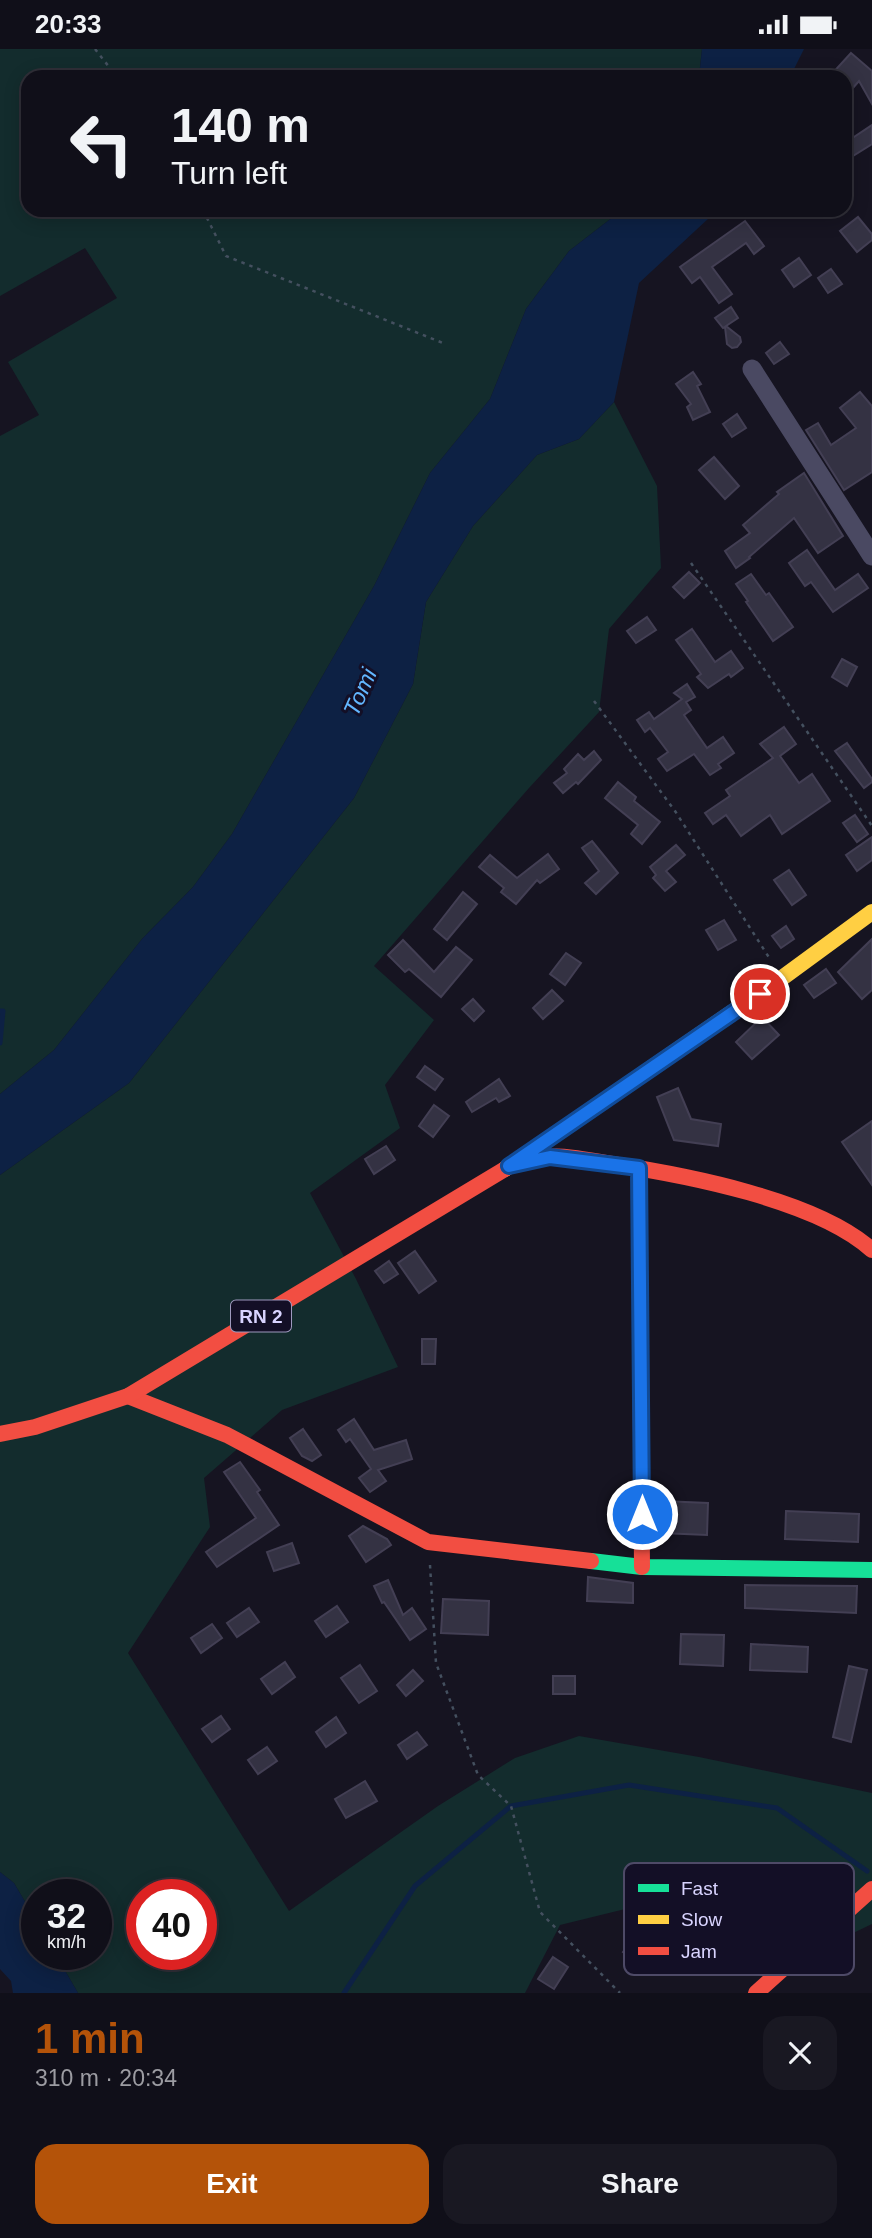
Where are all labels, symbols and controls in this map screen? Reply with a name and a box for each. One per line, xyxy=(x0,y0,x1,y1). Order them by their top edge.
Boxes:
text: 20:33 xyxy=(35,9,102,39)
icon: left xyxy=(56,98,147,189)
text: 140 m xyxy=(171,98,310,152)
text: Turn left xyxy=(171,155,287,191)
water label: Tomi xyxy=(338,664,382,720)
pin xyxy=(730,964,790,1024)
icon: arrive xyxy=(741,975,779,1013)
road number: RN 2 xyxy=(231,1301,291,1331)
position arrow xyxy=(605,1477,679,1551)
legend xyxy=(624,1863,854,1975)
text: Fast xyxy=(681,1878,719,1899)
speed limit sign: 40 xyxy=(126,1879,217,1970)
text: 32 xyxy=(47,1896,86,1935)
text: Slow xyxy=(681,1909,722,1930)
text: km/h xyxy=(47,1932,86,1952)
text: Jam xyxy=(681,1941,717,1962)
text: 1 min xyxy=(35,2015,145,2062)
button: close xyxy=(763,2016,837,2090)
text: 310 m · 20:34 xyxy=(35,2065,177,2091)
button: Exit xyxy=(35,2144,429,2224)
button: Share xyxy=(443,2144,837,2224)

